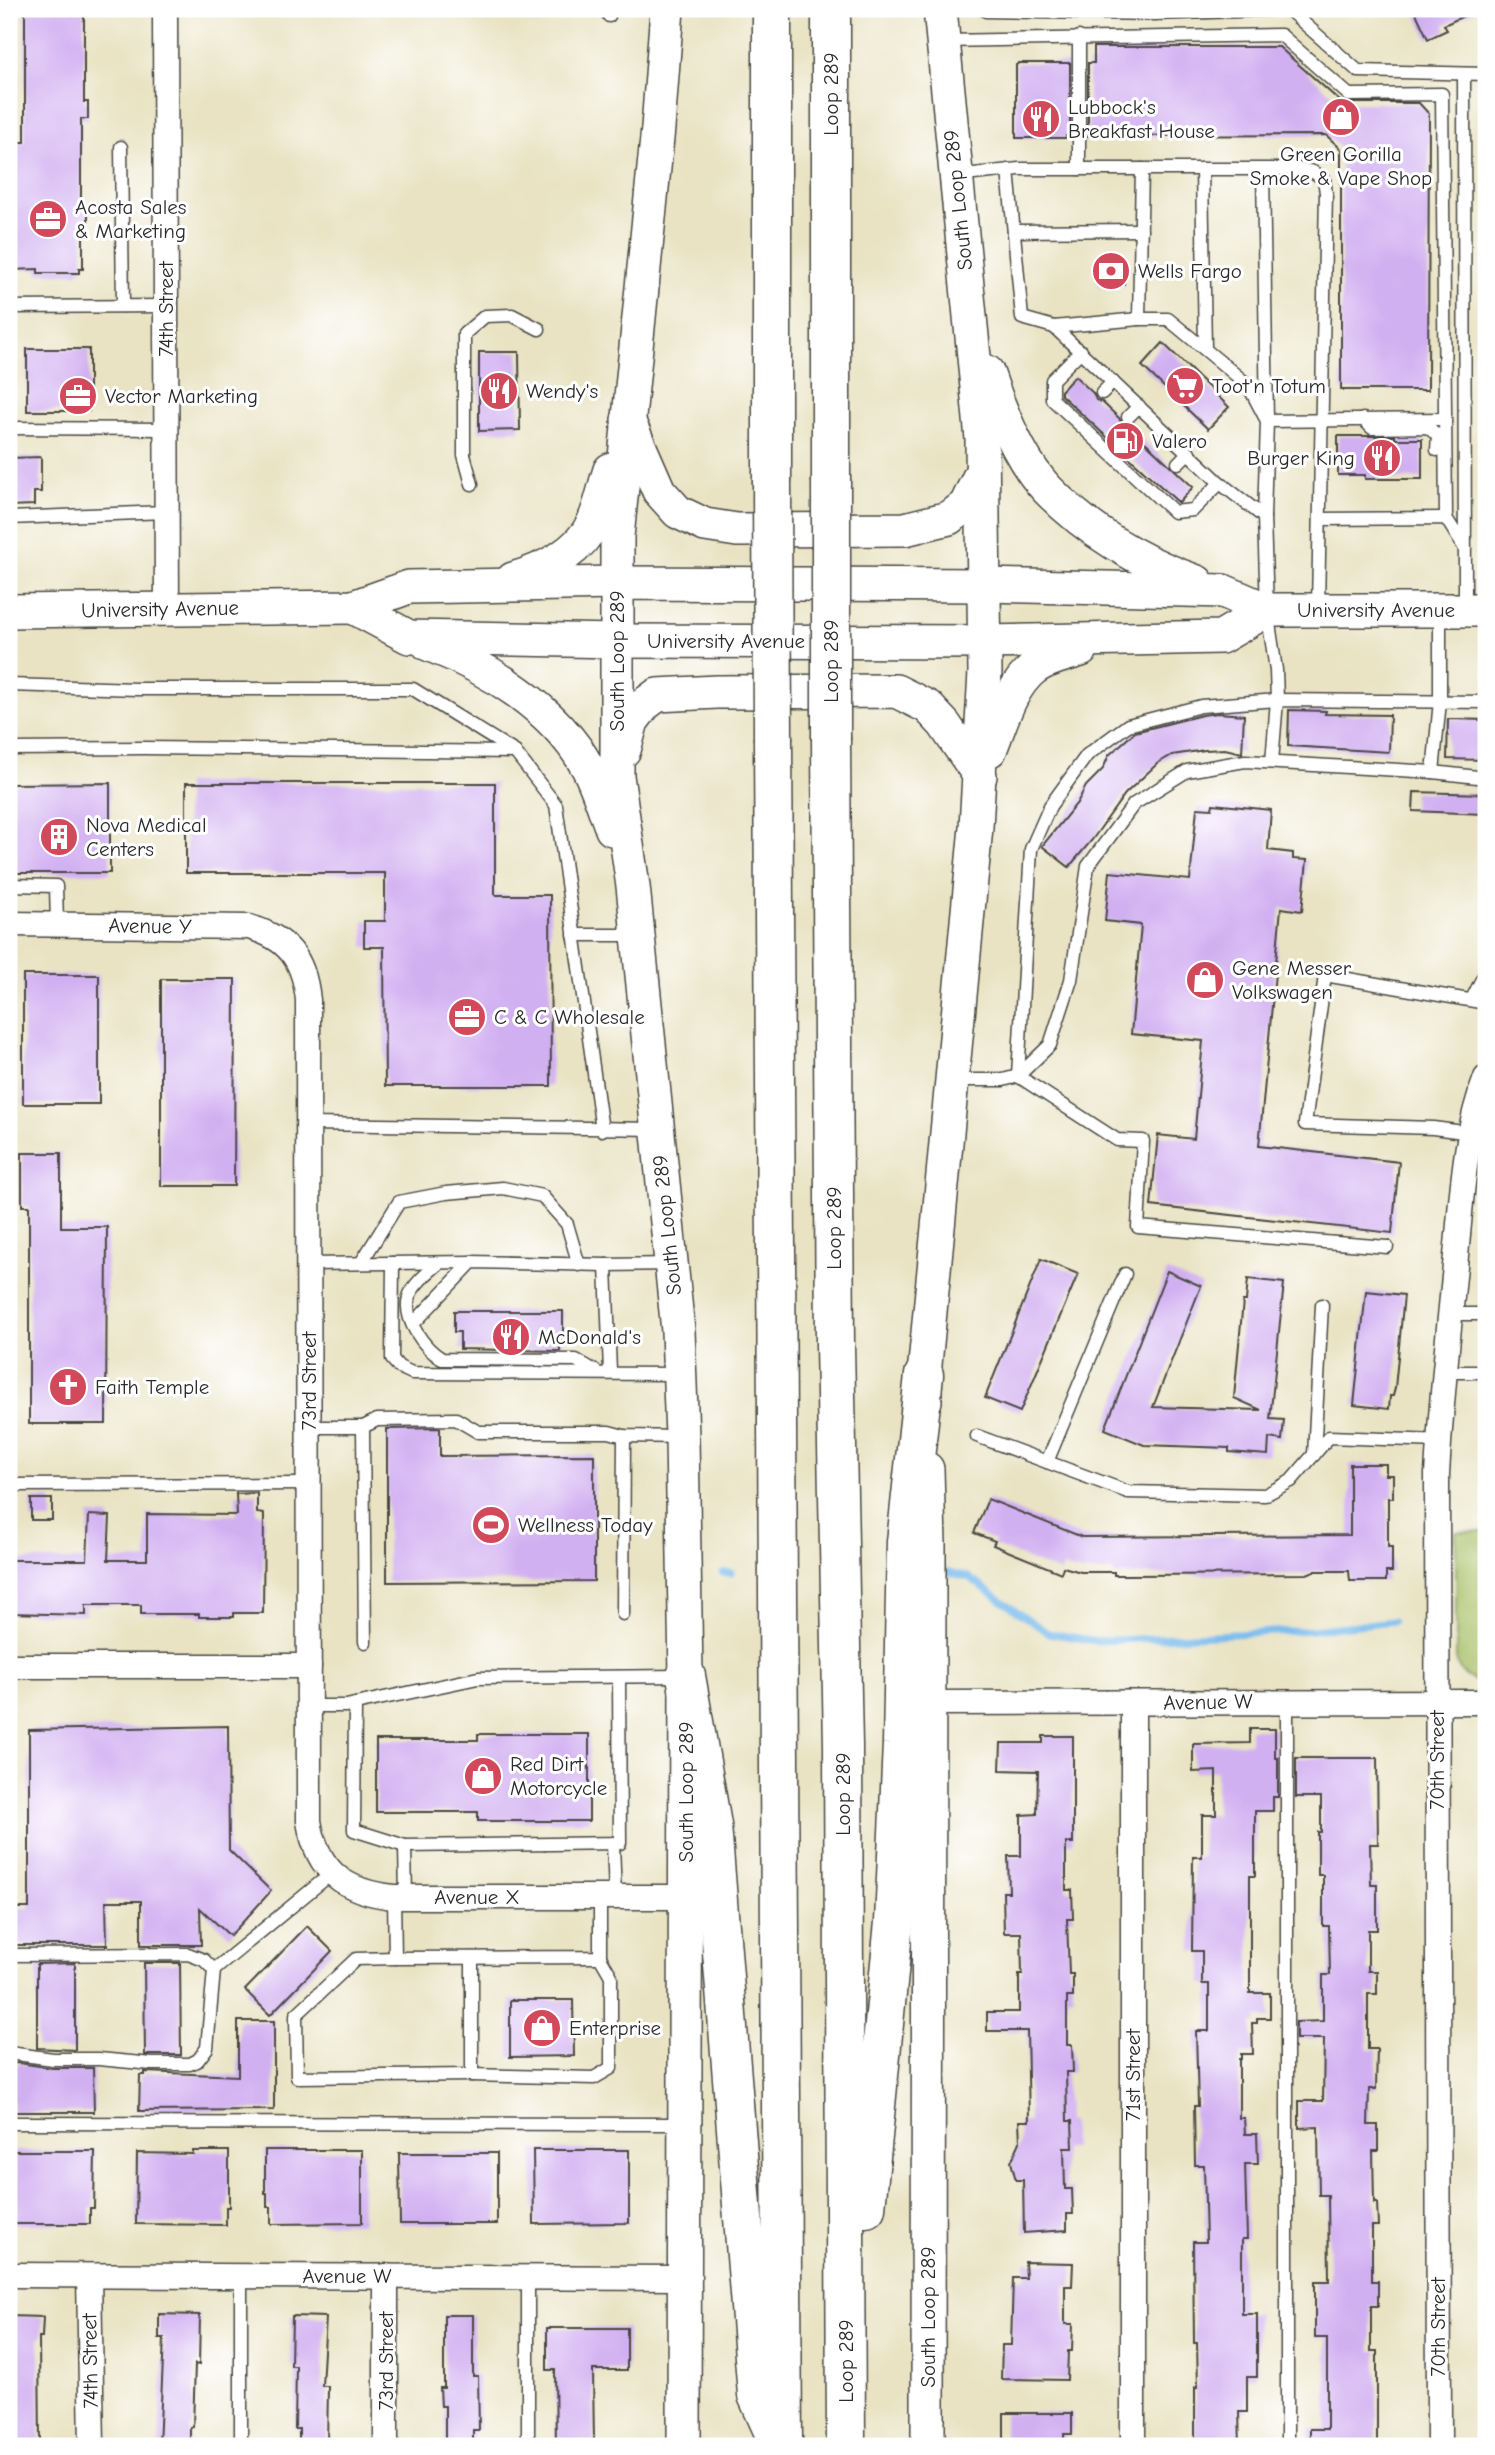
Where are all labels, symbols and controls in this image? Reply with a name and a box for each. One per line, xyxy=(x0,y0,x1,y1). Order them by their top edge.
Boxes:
street label: Loop 289 xyxy=(819,52,843,136)
place label: Lubbock's Breakfast House xyxy=(1068,95,1215,143)
shop icon: Green Gorilla Smoke & Vape Shop xyxy=(1320,96,1362,138)
restaurant icon: Lubbock's Breakfast House xyxy=(1020,98,1062,140)
street label: South Loop 289 xyxy=(939,129,977,271)
place label: Green Gorilla Smoke & Vape Shop xyxy=(1250,142,1432,190)
place label: Acosta Sales & Marketing xyxy=(75,195,187,243)
office icon: Acosta Sales & Marketing xyxy=(27,198,69,240)
bank icon: Wells Fargo xyxy=(1090,250,1132,292)
place label: Wells Fargo xyxy=(1138,259,1242,283)
street label: 74th Street xyxy=(154,260,178,357)
supermarket icon: Toot'n Totum xyxy=(1164,365,1206,407)
restaurant icon: Wendy's xyxy=(478,370,520,412)
place label: Toot'n Totum xyxy=(1212,374,1326,398)
office icon: Vector Marketing xyxy=(57,375,99,417)
place label: Wendy's xyxy=(526,379,598,403)
place label: Vector Marketing xyxy=(105,384,258,408)
fuel station icon: Valero xyxy=(1104,420,1146,462)
place label: Valero xyxy=(1152,429,1207,453)
restaurant icon: Burger King xyxy=(1361,437,1403,479)
place label: Burger King xyxy=(1247,446,1355,470)
street label: South Loop 289 xyxy=(605,590,629,732)
street label: University Avenue xyxy=(81,596,239,622)
street label: University Avenue xyxy=(1297,598,1455,622)
street label: Loop 289 xyxy=(819,619,843,703)
street label: University Avenue xyxy=(647,629,805,653)
place label: Nova Medical Centers xyxy=(86,813,206,861)
building icon: Nova Medical Centers xyxy=(38,816,80,858)
street label: Avenue Y xyxy=(108,913,192,939)
place label: Gene Messer Volkswagen xyxy=(1232,956,1352,1004)
shop icon: Gene Messer Volkswagen xyxy=(1184,959,1226,1001)
office icon: C & C Wholesale xyxy=(446,996,488,1038)
place label: C & C Wholesale xyxy=(494,1005,645,1029)
street label: South Loop 289 xyxy=(648,1154,686,1296)
street label: Loop 289 xyxy=(822,1186,846,1270)
restaurant icon: McDonald's xyxy=(490,1316,532,1358)
place label: McDonald's xyxy=(538,1325,641,1349)
street label: 73rd Street xyxy=(297,1331,321,1431)
church icon: Faith Temple xyxy=(47,1366,89,1408)
place label: Faith Temple xyxy=(95,1375,209,1399)
sports icon: Wellness Today xyxy=(470,1504,512,1546)
place label: Wellness Today xyxy=(518,1513,653,1537)
street label: Avenue W xyxy=(1163,1689,1254,1715)
street label: 70th Street xyxy=(1425,1709,1449,1810)
street label: South Loop 289 xyxy=(674,1721,698,1863)
place label: Red Dirt Motorcycle xyxy=(510,1752,607,1800)
street label: Loop 289 xyxy=(831,1752,855,1836)
shop icon: Red Dirt Motorcycle xyxy=(462,1755,504,1797)
street label: Avenue X xyxy=(434,1885,520,1909)
shop icon: Enterprise xyxy=(521,2007,563,2049)
place label: Enterprise xyxy=(569,2016,661,2040)
street label: 71st Street xyxy=(1121,2028,1145,2121)
street label: South Loop 289 xyxy=(916,2246,940,2388)
street label: Avenue W xyxy=(302,2264,392,2288)
street label: 70th Street xyxy=(1426,2276,1450,2377)
street label: 73rd Street xyxy=(374,2311,398,2411)
street label: 74th Street xyxy=(77,2312,103,2409)
street label: Loop 289 xyxy=(834,2319,858,2403)

